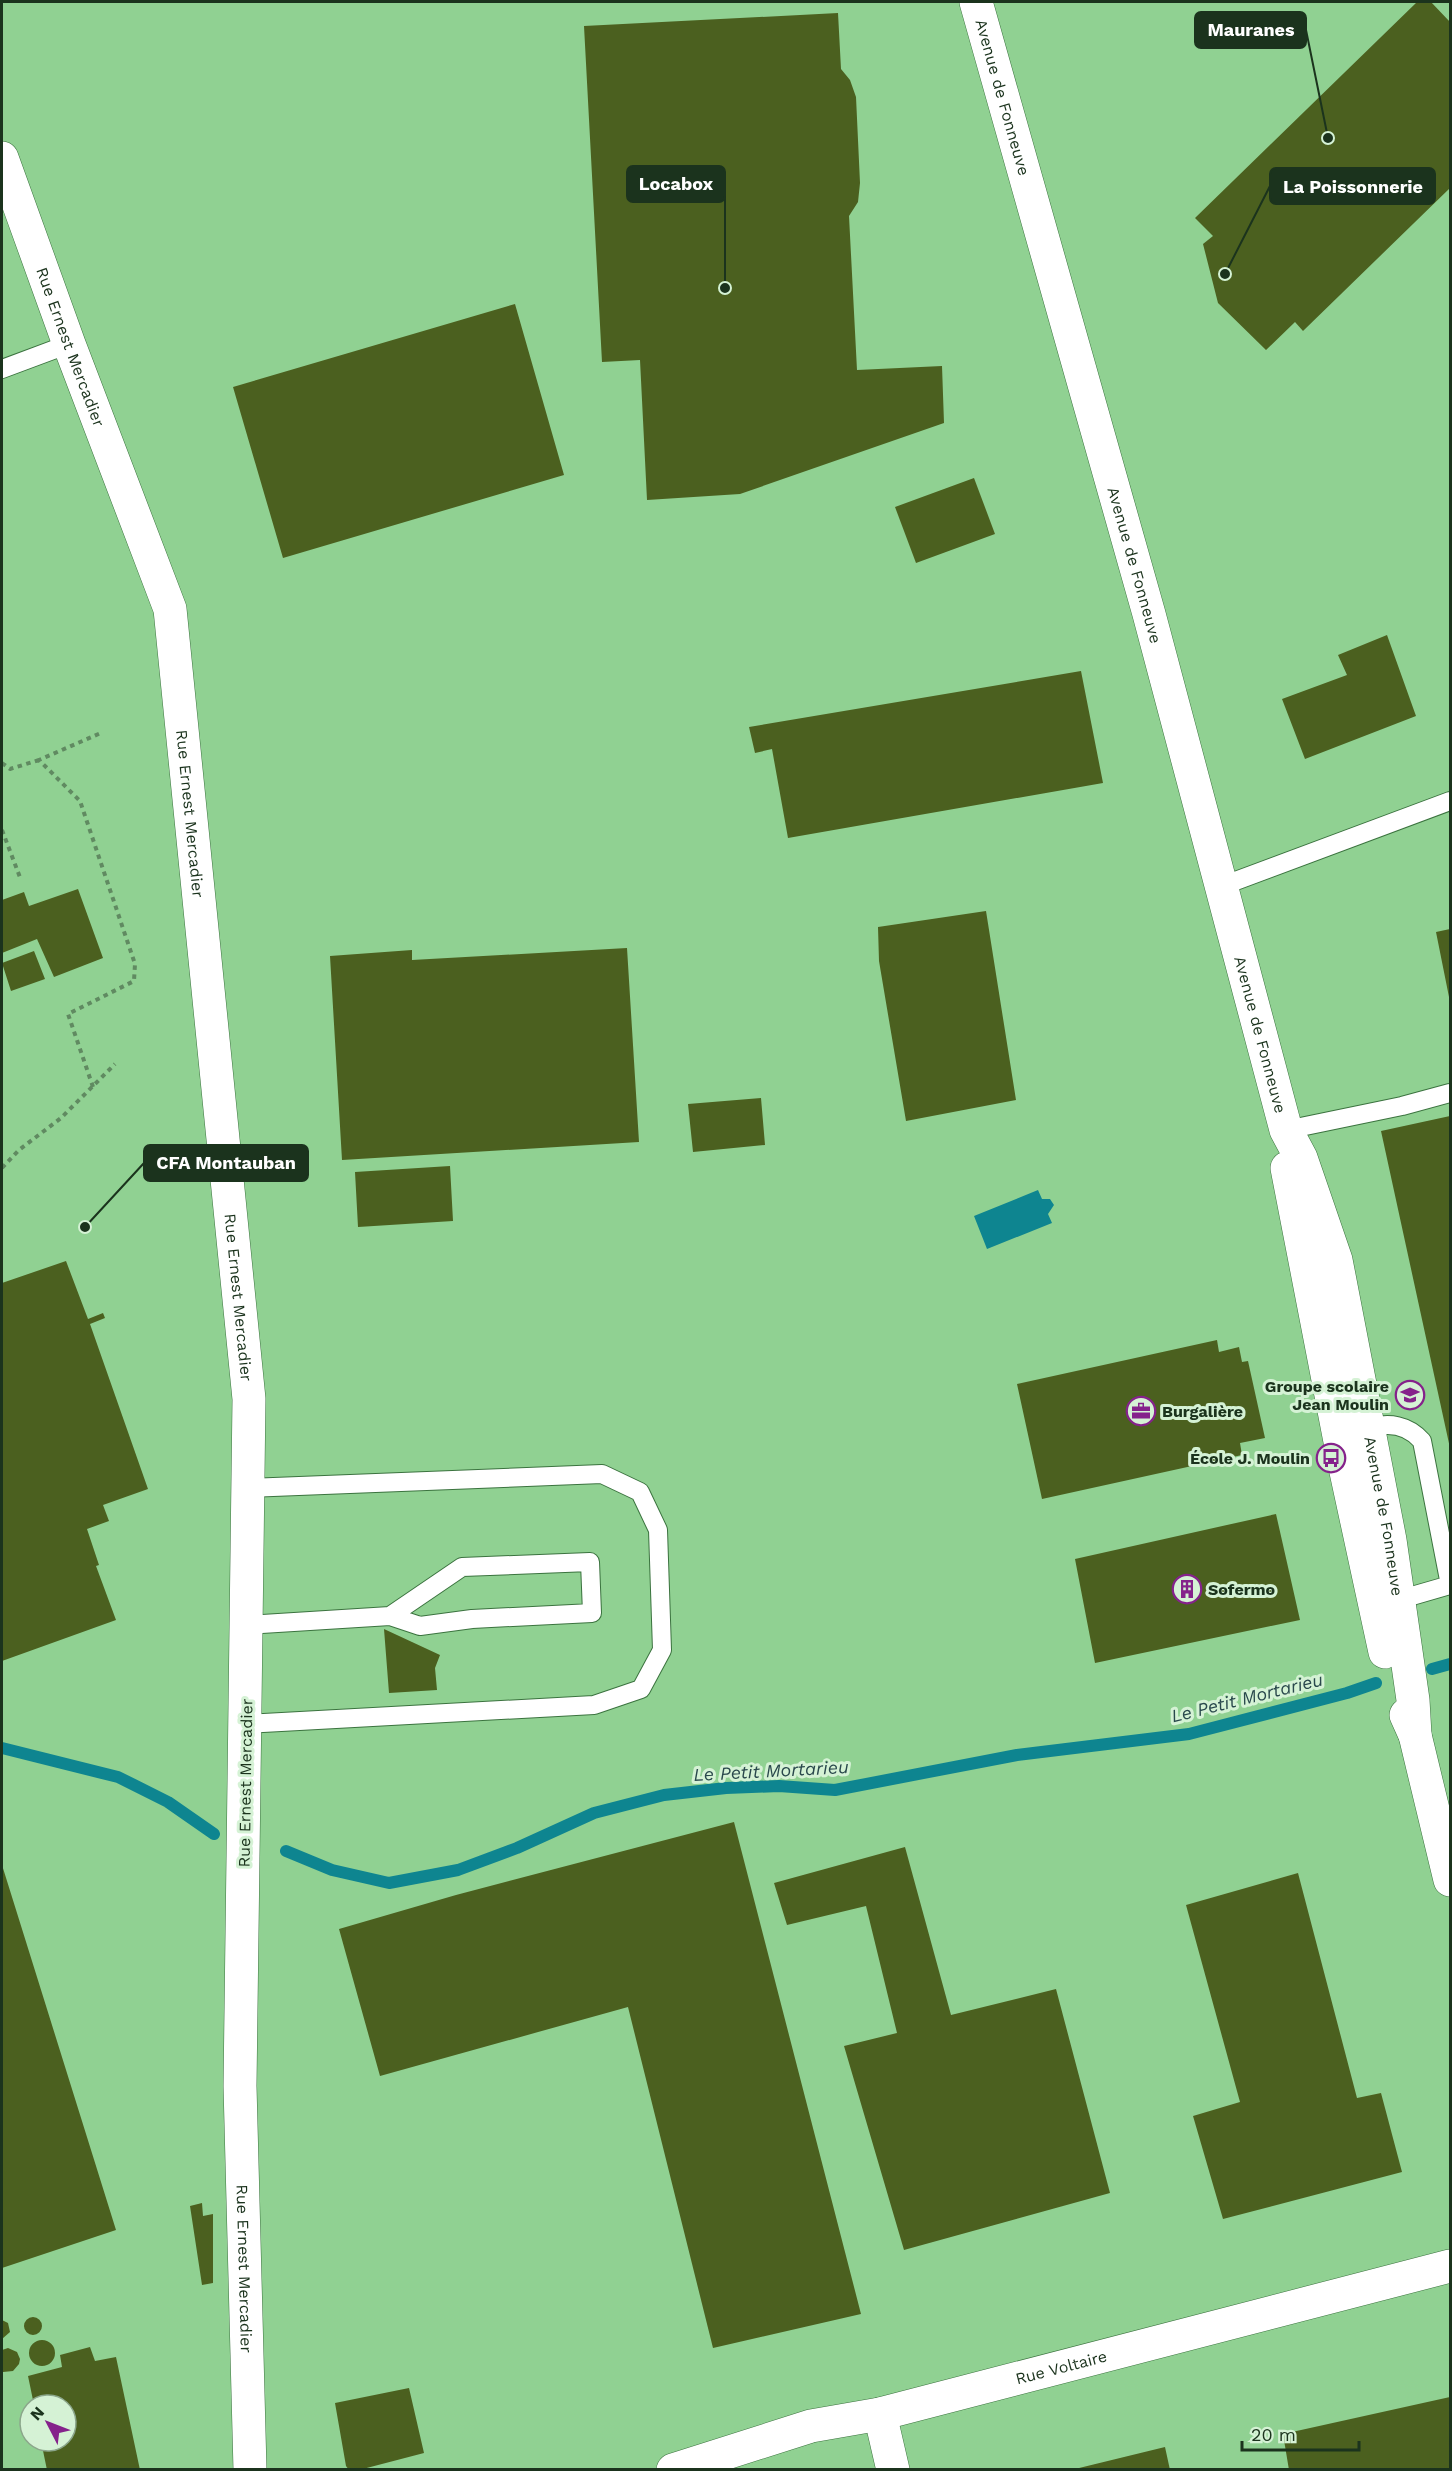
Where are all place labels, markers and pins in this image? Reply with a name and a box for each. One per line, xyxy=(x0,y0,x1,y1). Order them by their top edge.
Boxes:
callout: Mauranes xyxy=(1195,12,1306,48)
callout: Locabox xyxy=(627,166,725,202)
callout: La Poissonnerie xyxy=(1270,168,1435,204)
callout: CFA Montauban xyxy=(144,1145,308,1181)
place label: Groupe scolaire Jean Moulin xyxy=(1265,1377,1389,1414)
school or university icon: Groupe scolaire Jean Moulin xyxy=(1394,1379,1426,1411)
office icon: Burgalière xyxy=(1125,1395,1157,1427)
place label: Burgalière xyxy=(1162,1402,1243,1421)
bus stop icon: École J. Moulin xyxy=(1315,1442,1347,1474)
place label: École J. Moulin xyxy=(1190,1449,1310,1468)
building icon: Sofermo xyxy=(1171,1573,1203,1605)
place label: Sofermo xyxy=(1208,1580,1276,1599)

